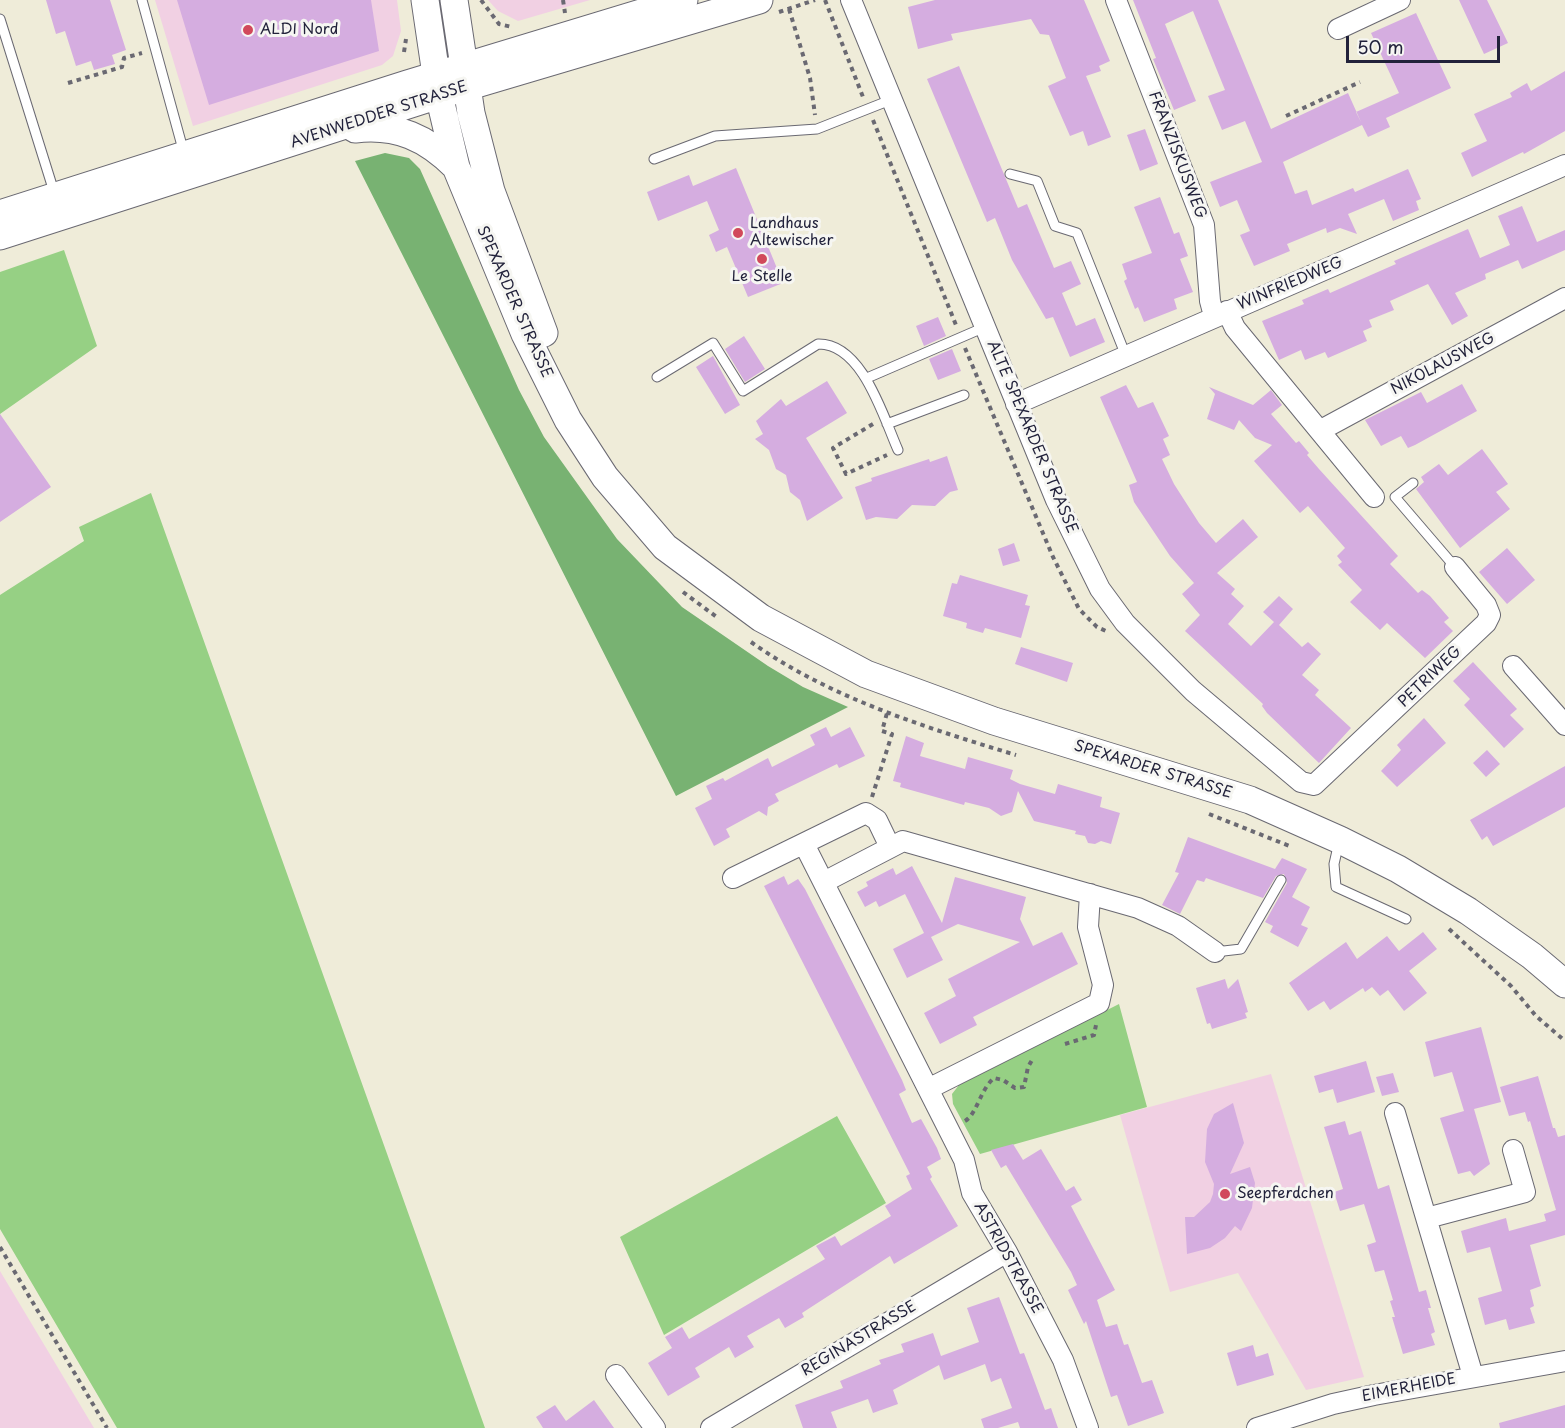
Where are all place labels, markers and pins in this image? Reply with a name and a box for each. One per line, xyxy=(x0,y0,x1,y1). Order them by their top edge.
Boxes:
place label: ALDI Nord xyxy=(260,21,338,39)
marker: ALDI Nord xyxy=(241,23,255,37)
place label: Landhaus Altewischer xyxy=(750,215,833,250)
marker: Landhaus Altewischer xyxy=(731,226,745,240)
marker: Le Stelle xyxy=(755,252,769,266)
place label: Le Stelle xyxy=(732,268,792,286)
place label: Seepferdchen xyxy=(1237,1185,1334,1203)
marker: Seepferdchen xyxy=(1218,1187,1232,1201)

